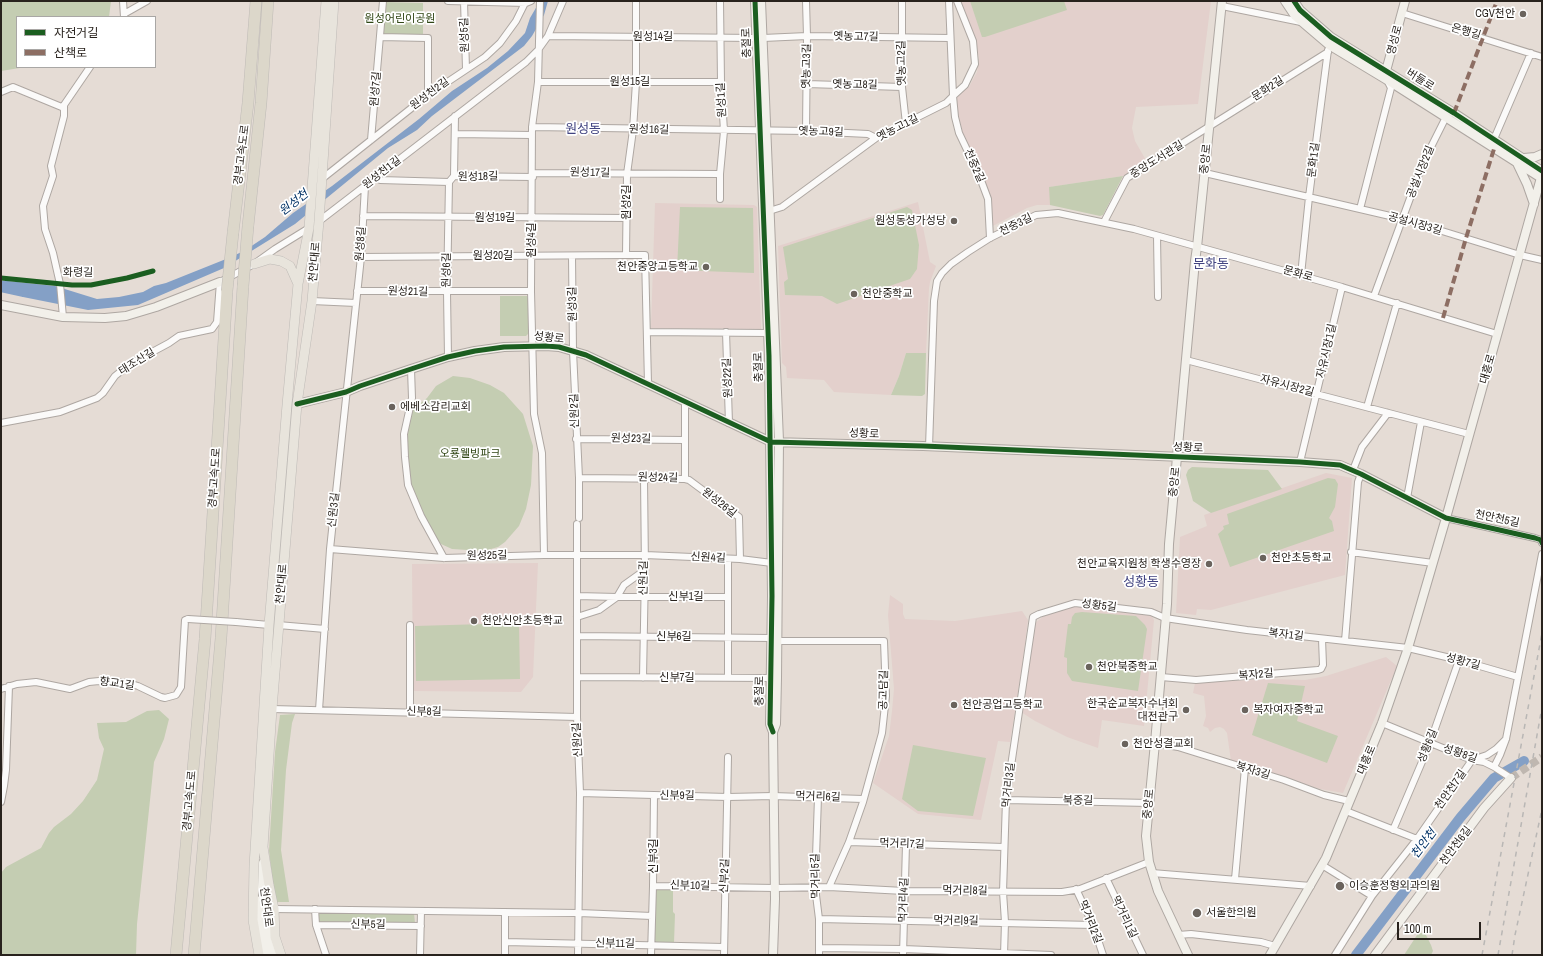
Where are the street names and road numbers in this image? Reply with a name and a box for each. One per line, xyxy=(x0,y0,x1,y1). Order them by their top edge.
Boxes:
street label: 원성5길 xyxy=(458,17,472,53)
street label: 은행길 xyxy=(1450,21,1482,43)
street label: 영성로 xyxy=(1385,24,1405,56)
street label: 충절로 xyxy=(740,28,754,58)
street label: 원성14길 xyxy=(633,30,673,44)
street label: 옛농고7길 xyxy=(833,30,879,44)
street label: 옛농고2길 xyxy=(895,40,909,86)
street label: 옛농고3길 xyxy=(800,43,814,89)
street label: 버들로 xyxy=(1404,66,1436,94)
street label: 원성7길 xyxy=(368,71,384,107)
street label: 문화2길 xyxy=(1250,74,1286,104)
street label: 원성천2길 xyxy=(408,75,452,113)
street label: 원성15길 xyxy=(610,75,650,89)
street label: 옛농고8길 xyxy=(832,78,878,92)
street label: 원성1길 xyxy=(714,82,730,118)
street label: 옛농고1길 xyxy=(875,112,921,144)
street label: 원성16길 xyxy=(629,123,669,137)
street label: 경부고속도로 xyxy=(232,124,252,186)
street label: 옛농고9길 xyxy=(798,125,844,139)
street label: 중앙도서관길 xyxy=(1128,138,1186,182)
street label: 문화1길 xyxy=(1305,142,1323,178)
street label: 중앙로 xyxy=(1198,143,1214,175)
street label: 공설시장2길 xyxy=(1404,144,1438,200)
street label: 천중2길 xyxy=(961,147,987,185)
street label: 원성천1길 xyxy=(360,154,404,192)
street label: 원성17길 xyxy=(570,166,610,180)
street label: 원성18길 xyxy=(458,170,498,184)
street label: 원성2길 xyxy=(620,184,634,220)
street label: 공설시장3길 xyxy=(1386,210,1444,238)
street label: 원성19길 xyxy=(475,211,515,225)
street label: 천중3길 xyxy=(997,211,1035,239)
street label: 원성4길 xyxy=(525,222,539,258)
street label: 원성8길 xyxy=(353,226,369,262)
street label: 천안대로 xyxy=(307,241,323,283)
street label: 원성20길 xyxy=(473,249,513,263)
street label: 원성6길 xyxy=(440,252,454,288)
street label: 문화로 xyxy=(1282,263,1314,285)
street label: 화령길 xyxy=(63,266,93,280)
street label: 원성21길 xyxy=(388,285,428,299)
street label: 원성3길 xyxy=(566,286,580,322)
street label: 자유시장1길 xyxy=(1314,322,1340,380)
street label: 성황로 xyxy=(533,330,565,346)
street label: 태조산길 xyxy=(116,346,158,378)
street label: 충절로 xyxy=(752,352,766,382)
street label: 대흥로 xyxy=(1477,353,1499,385)
street label: 원성22길 xyxy=(721,358,735,398)
street label: 자유시장2길 xyxy=(1258,372,1316,400)
street label: 신원2길 xyxy=(568,393,582,429)
street label: 성황로 xyxy=(849,427,879,441)
street label: 원성23길 xyxy=(611,432,651,446)
street label: 성황로 xyxy=(1173,441,1203,455)
street label: 경부고속도로 xyxy=(206,447,224,509)
street label: 중앙로 xyxy=(1167,466,1183,498)
street label: 원성24길 xyxy=(638,471,678,485)
street label: 원성26길 xyxy=(699,485,739,521)
street label: 신원3길 xyxy=(326,492,342,528)
street label: 천안천5길 xyxy=(1473,508,1521,530)
street label: 원성25길 xyxy=(467,549,507,563)
street label: 신원4길 xyxy=(690,550,726,566)
street label: 신원1길 xyxy=(637,560,651,596)
street label: 천안대로 xyxy=(274,563,290,605)
street label: 신부1길 xyxy=(668,590,704,604)
street label: 성황5길 xyxy=(1081,597,1117,615)
street label: 복자1길 xyxy=(1268,626,1304,644)
street label: 신부6길 xyxy=(656,630,692,644)
street label: 성황7길 xyxy=(1444,651,1482,673)
street label: 복자2길 xyxy=(1238,667,1274,683)
street label: 공고담길 xyxy=(877,670,891,710)
street label: 신부7길 xyxy=(659,671,695,685)
street label: 향교1길 xyxy=(99,675,135,693)
street label: 충절로 xyxy=(753,676,767,706)
street label: 신부8길 xyxy=(406,705,442,719)
street label: 신원2길 xyxy=(570,722,586,758)
street label: 성황6길 xyxy=(1415,727,1441,765)
street label: 성황8길 xyxy=(1441,742,1479,766)
street label: 대흥로 xyxy=(1355,743,1379,777)
street label: 복자3길 xyxy=(1234,760,1272,782)
street label: 먹거리3길 xyxy=(1000,762,1018,808)
street label: 천안천7길 xyxy=(1433,768,1469,812)
street label: 경부고속도로 xyxy=(181,770,199,832)
street label: 중앙로 xyxy=(1141,788,1157,820)
street label: 신부9길 xyxy=(659,789,695,803)
street label: 먹거리6길 xyxy=(795,790,841,804)
street label: 북중길 xyxy=(1063,794,1093,808)
street label: 천안천6길 xyxy=(1437,824,1475,868)
street label: 먹거리7길 xyxy=(879,837,925,851)
street label: 신부3길 xyxy=(647,838,661,874)
street label: 먹거리5길 xyxy=(809,853,823,899)
street label: 신부2길 xyxy=(718,858,732,894)
street label: 먹거리4길 xyxy=(897,877,911,923)
street label: 신부10길 xyxy=(670,879,710,893)
street label: 먹거리8길 xyxy=(942,884,988,898)
street label: 천안대로 xyxy=(257,886,275,928)
street label: 먹거리1길 xyxy=(1108,894,1140,940)
street label: 먹거리2길 xyxy=(1075,898,1105,946)
street label: 먹거리9길 xyxy=(933,914,979,928)
street label: 신부5길 xyxy=(350,918,386,932)
street label: 신부11길 xyxy=(595,937,635,951)

